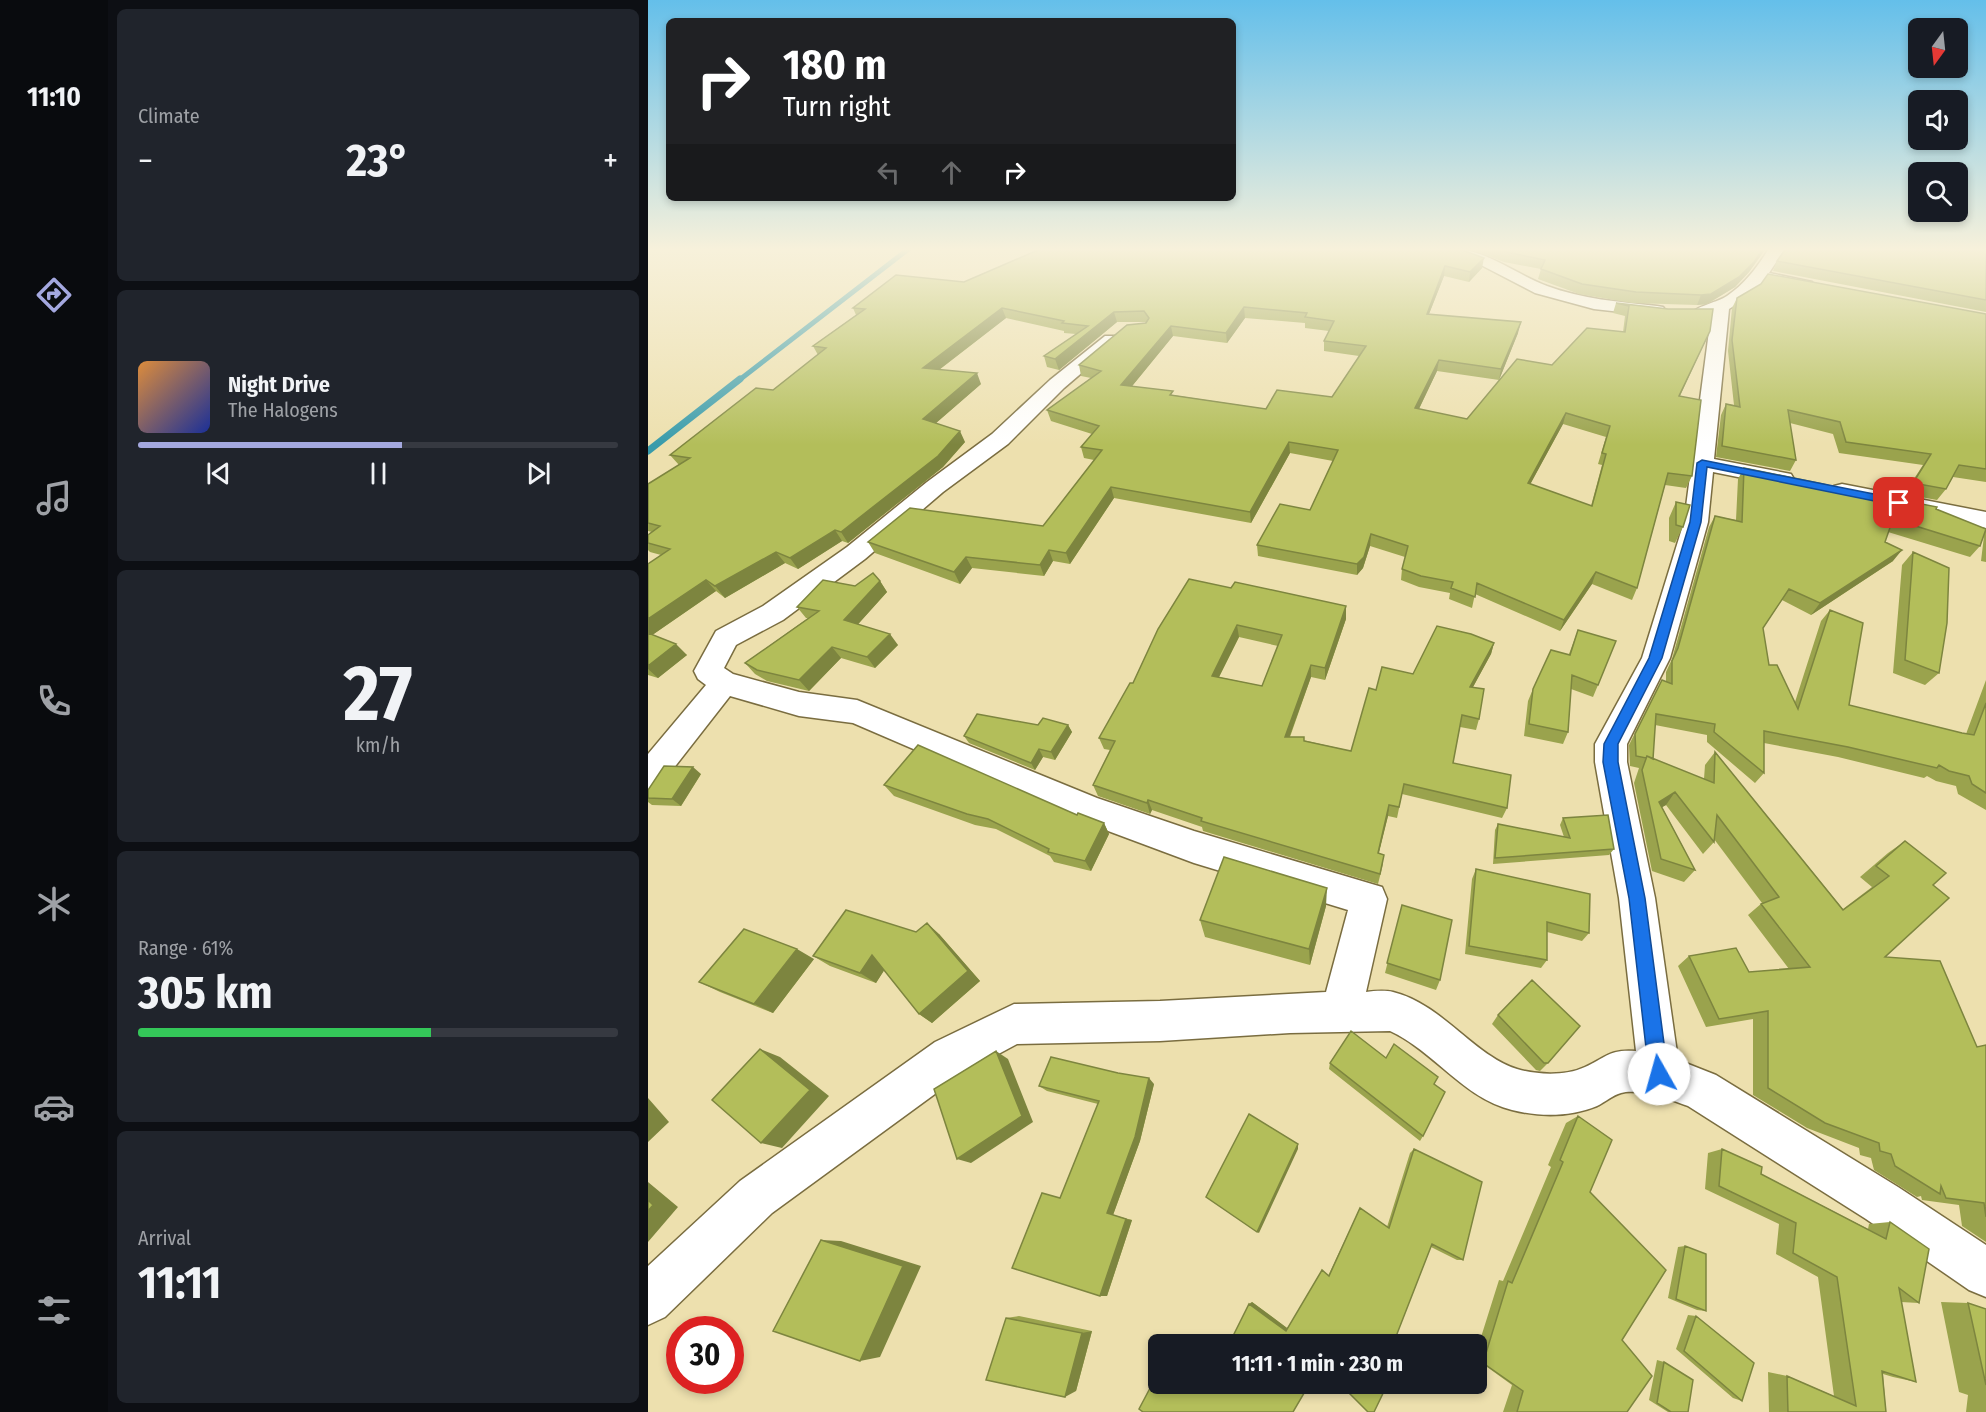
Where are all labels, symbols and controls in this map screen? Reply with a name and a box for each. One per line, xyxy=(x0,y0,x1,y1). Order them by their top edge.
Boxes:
north arrow xyxy=(1908,18,1968,78)
map controls xyxy=(1908,18,1968,222)
text: 180 m xyxy=(783,40,887,90)
icon: right xyxy=(684,42,762,120)
text: 11:10 xyxy=(27,81,81,113)
button: sound xyxy=(1908,90,1968,150)
text: Turn right xyxy=(783,91,891,123)
text: Climate xyxy=(138,104,200,128)
text: 23° xyxy=(346,134,410,188)
text: − xyxy=(138,141,153,181)
text: + xyxy=(603,141,618,181)
icon: left xyxy=(872,156,905,189)
icon: ahead xyxy=(935,156,968,189)
icon: right xyxy=(998,156,1031,189)
button: search xyxy=(1908,162,1968,222)
icon: directions xyxy=(33,274,75,316)
text: Night Drive xyxy=(228,371,330,398)
text: The Halogens xyxy=(228,398,338,422)
icon: previous xyxy=(202,457,235,490)
icon: pause xyxy=(362,457,395,490)
icon: next xyxy=(522,457,555,490)
icon: music xyxy=(33,477,75,519)
pin xyxy=(1873,477,1924,528)
icon: arrive xyxy=(1882,486,1915,519)
text: 27 xyxy=(344,647,412,741)
icon: phone xyxy=(33,680,75,722)
text: km/h xyxy=(356,733,400,757)
icon: climate xyxy=(33,883,75,925)
text: Range · 61% xyxy=(138,936,233,960)
text: 305 km xyxy=(138,966,273,1020)
position arrow xyxy=(1627,1042,1691,1106)
icon: car xyxy=(33,1086,75,1128)
text: Arrival xyxy=(138,1226,191,1250)
text: 11:11 xyxy=(138,1256,221,1310)
icon: filters xyxy=(33,1289,75,1331)
speed limit sign: 30 xyxy=(666,1316,744,1394)
text: 11:11 · 1 min · 230 m xyxy=(1232,1350,1403,1377)

